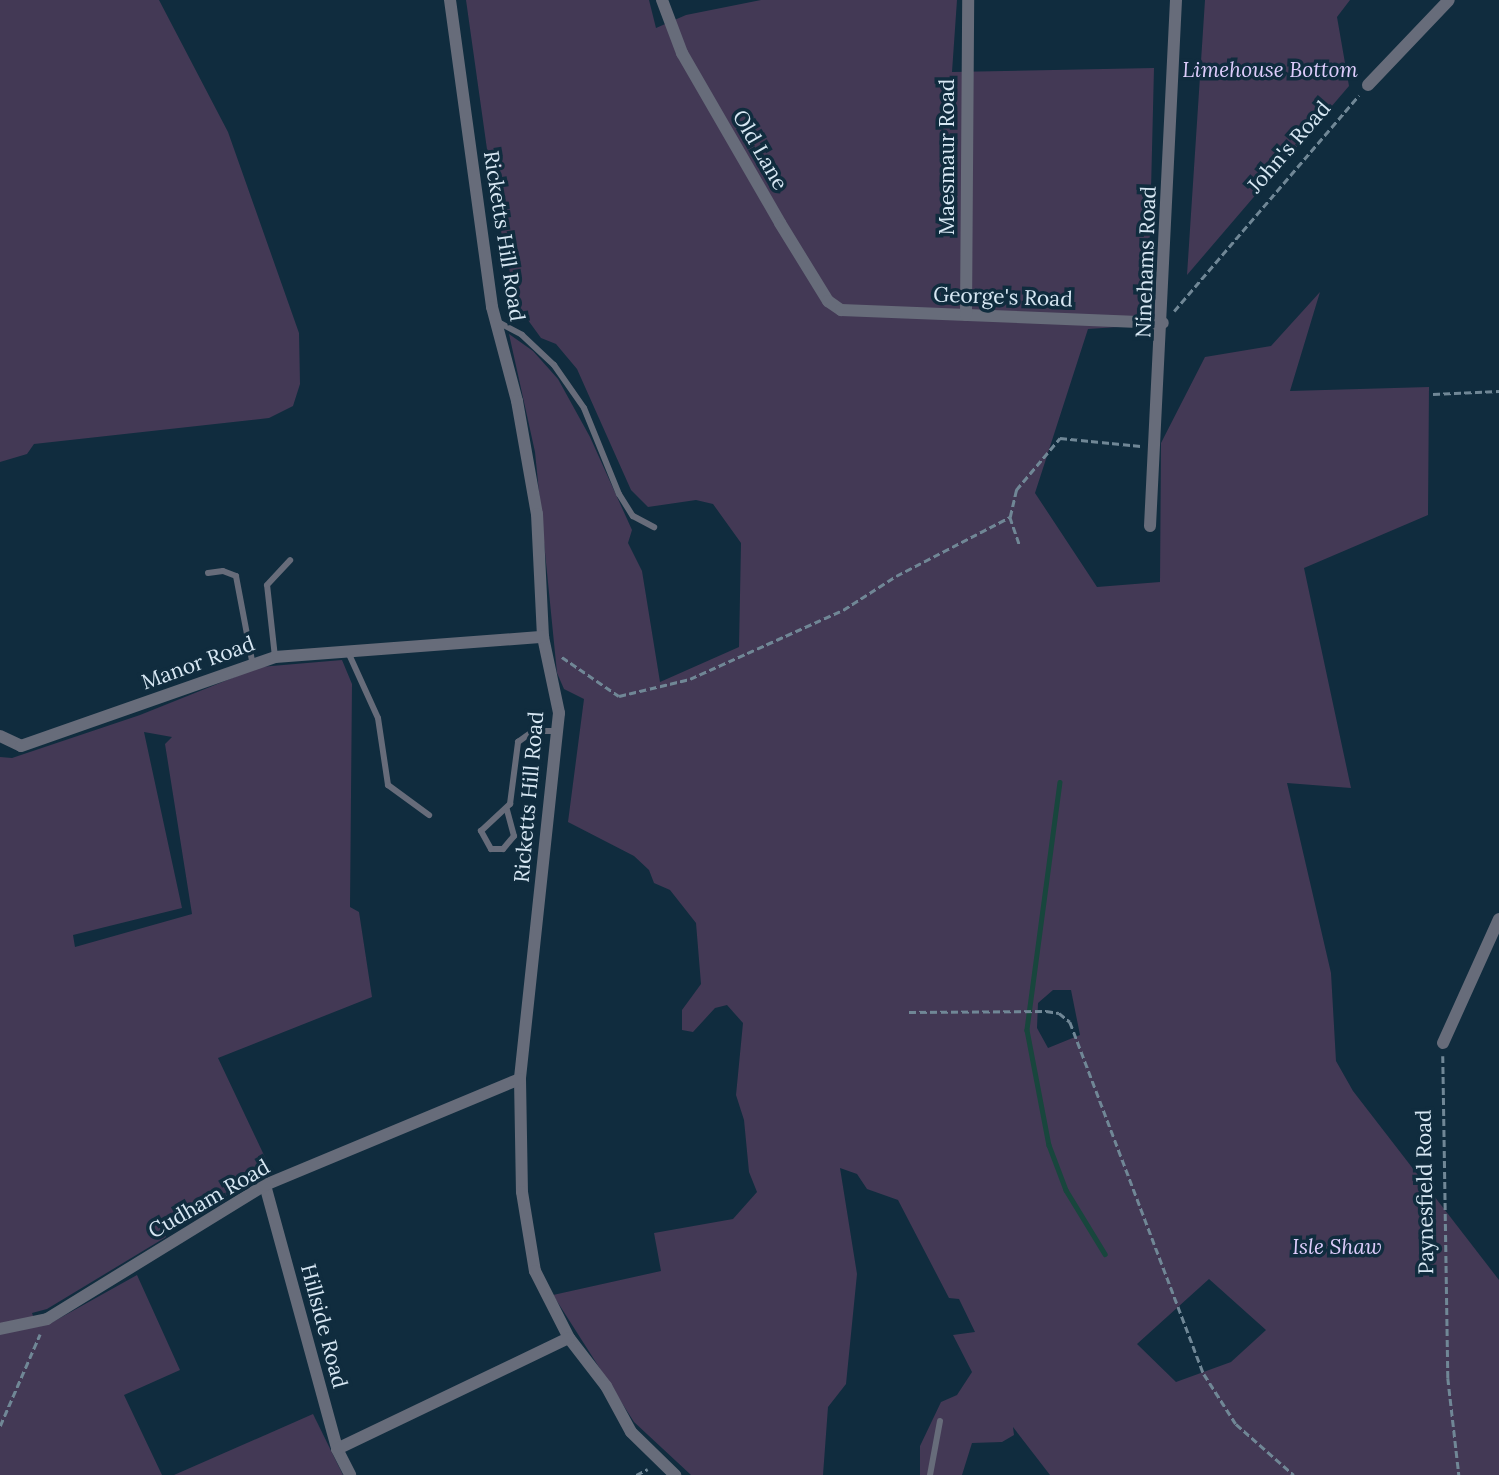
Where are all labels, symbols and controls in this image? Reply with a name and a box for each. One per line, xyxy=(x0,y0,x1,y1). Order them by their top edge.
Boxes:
park label: Limehouse Bottom xyxy=(1182,57,1358,83)
street label: Maesmaur Road xyxy=(934,79,960,235)
street label: John's Road xyxy=(1242,96,1336,198)
street label: Old Lane xyxy=(727,106,793,194)
street label: Ricketts Hill Road xyxy=(478,149,530,323)
street label: Ninehams Road xyxy=(1131,186,1161,338)
street label: George's Road xyxy=(933,282,1073,312)
street label: Manor Road xyxy=(138,631,258,695)
street label: Ricketts Hill Road xyxy=(509,710,549,884)
street label: Paynesfield Road xyxy=(1411,1109,1439,1275)
street label: Cudham Road xyxy=(144,1154,274,1244)
park label: Isle Shaw xyxy=(1292,1234,1382,1260)
street label: Hillside Road xyxy=(295,1261,353,1391)

